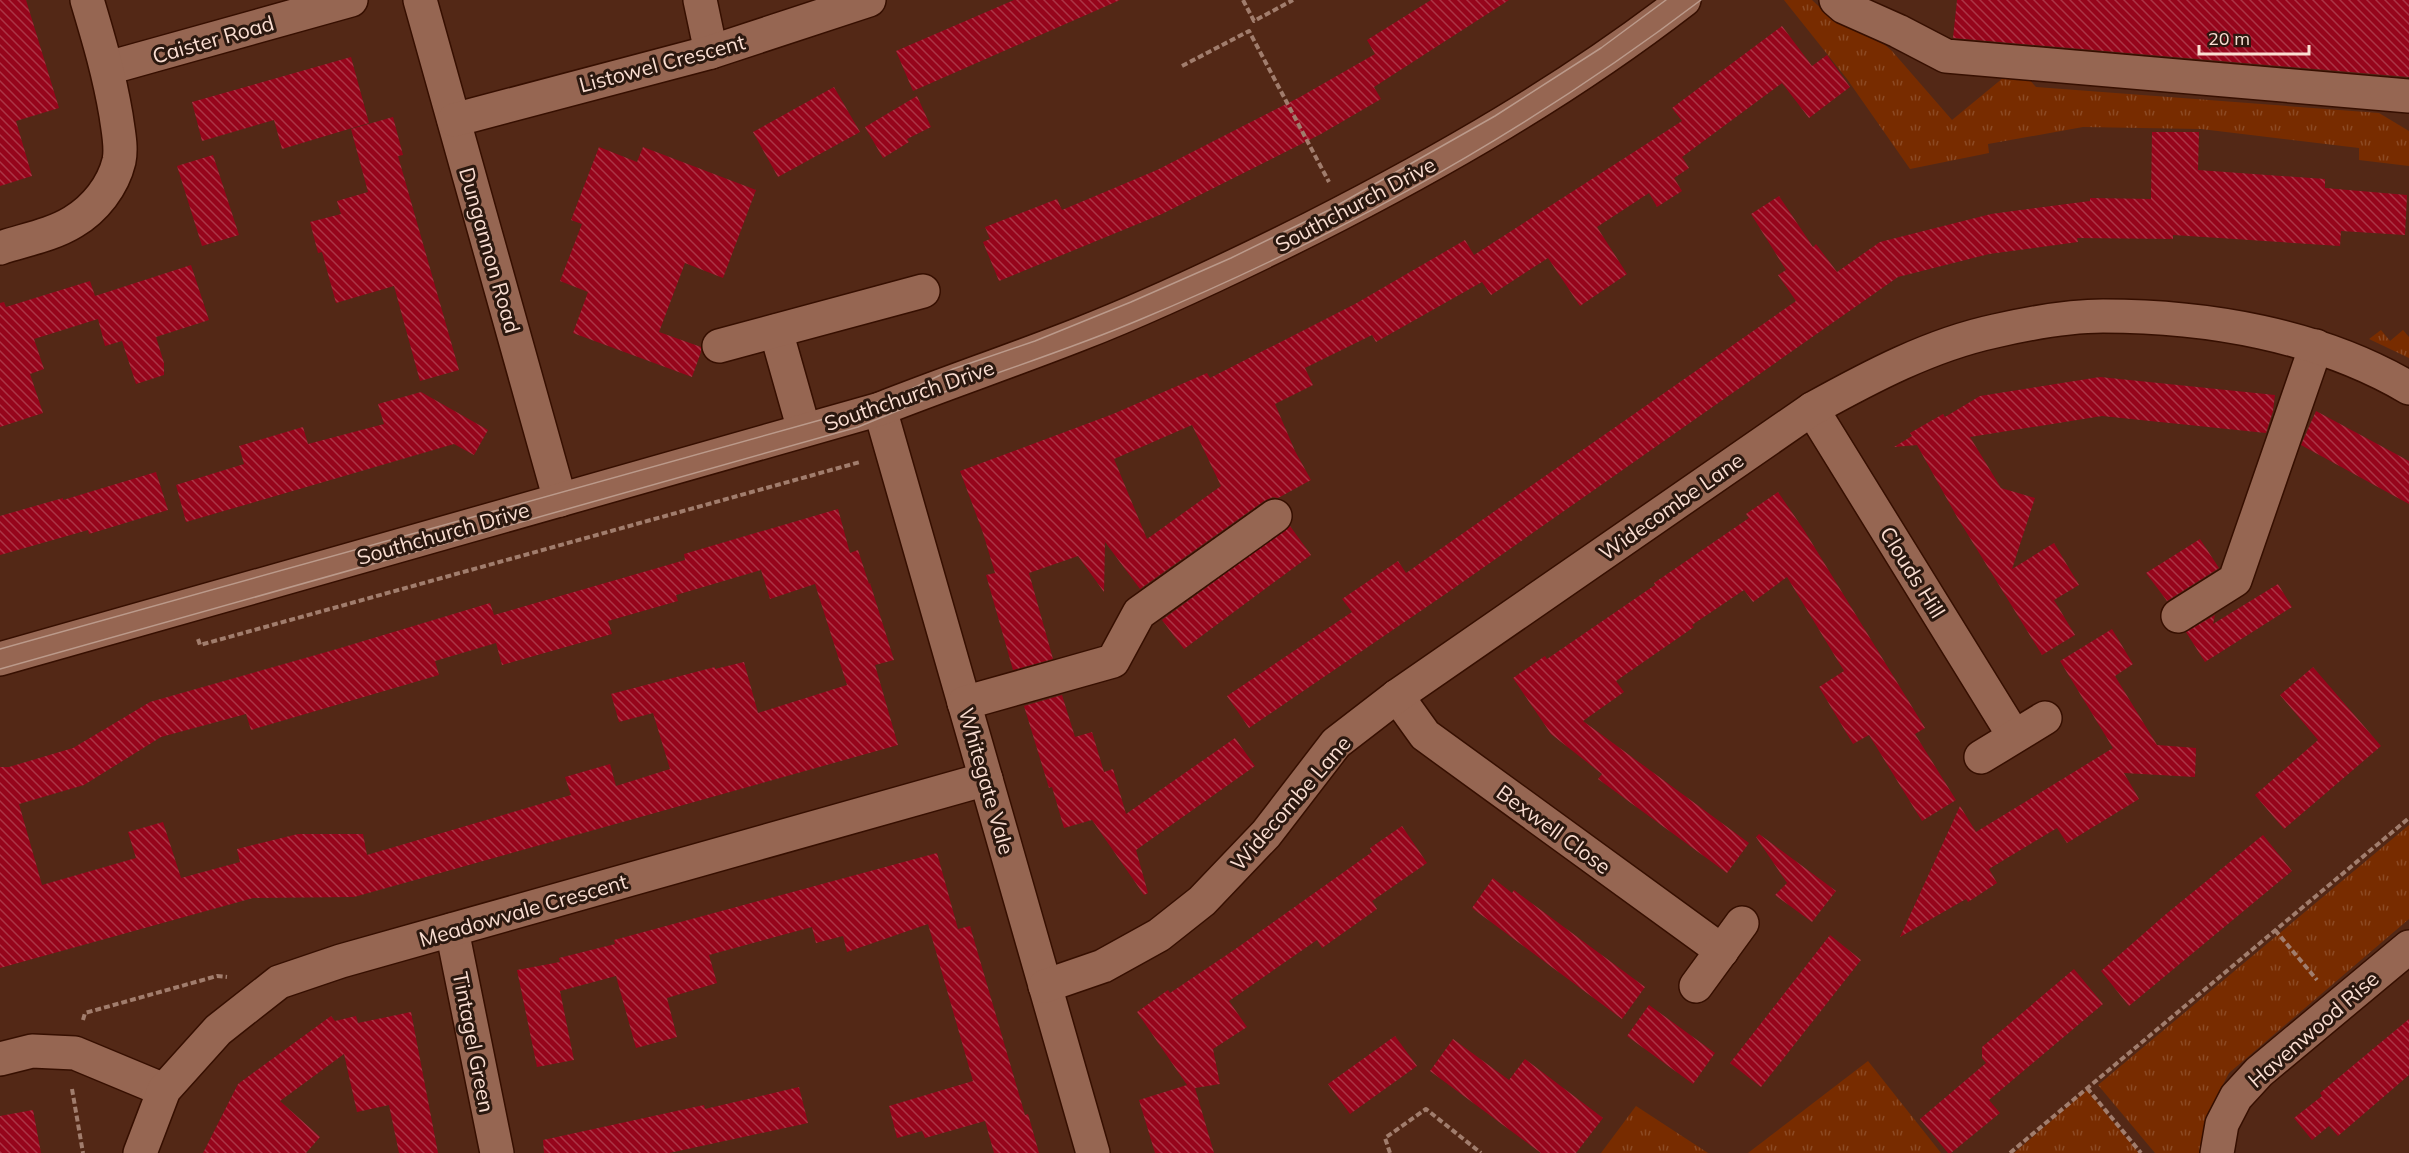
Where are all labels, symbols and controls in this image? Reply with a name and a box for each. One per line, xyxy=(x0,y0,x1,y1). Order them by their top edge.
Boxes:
street label: Caister Road xyxy=(149,9,277,69)
scale bar xyxy=(2199,18,2308,56)
text: 20 m xyxy=(2208,27,2250,50)
street label: Listowel Crescent xyxy=(576,28,748,98)
street label: Southchurch Drive xyxy=(1270,151,1440,257)
street label: Dungannon Road xyxy=(454,164,526,336)
street label: Southchurch Drive xyxy=(821,354,997,436)
street label: Widecombe Lane xyxy=(1594,447,1748,565)
street label: Southchurch Drive xyxy=(354,496,532,570)
street label: Clouds Hill xyxy=(1875,521,1951,623)
street label: Whitegate Vale xyxy=(954,705,1020,857)
street label: Widecombe Lane xyxy=(1224,730,1356,876)
street label: Bexwell Close xyxy=(1492,779,1616,879)
street label: Meadowvale Crescent xyxy=(416,868,630,952)
street label: Havenwood Rise xyxy=(2242,965,2384,1093)
street label: Tintagel Green xyxy=(448,970,500,1114)

